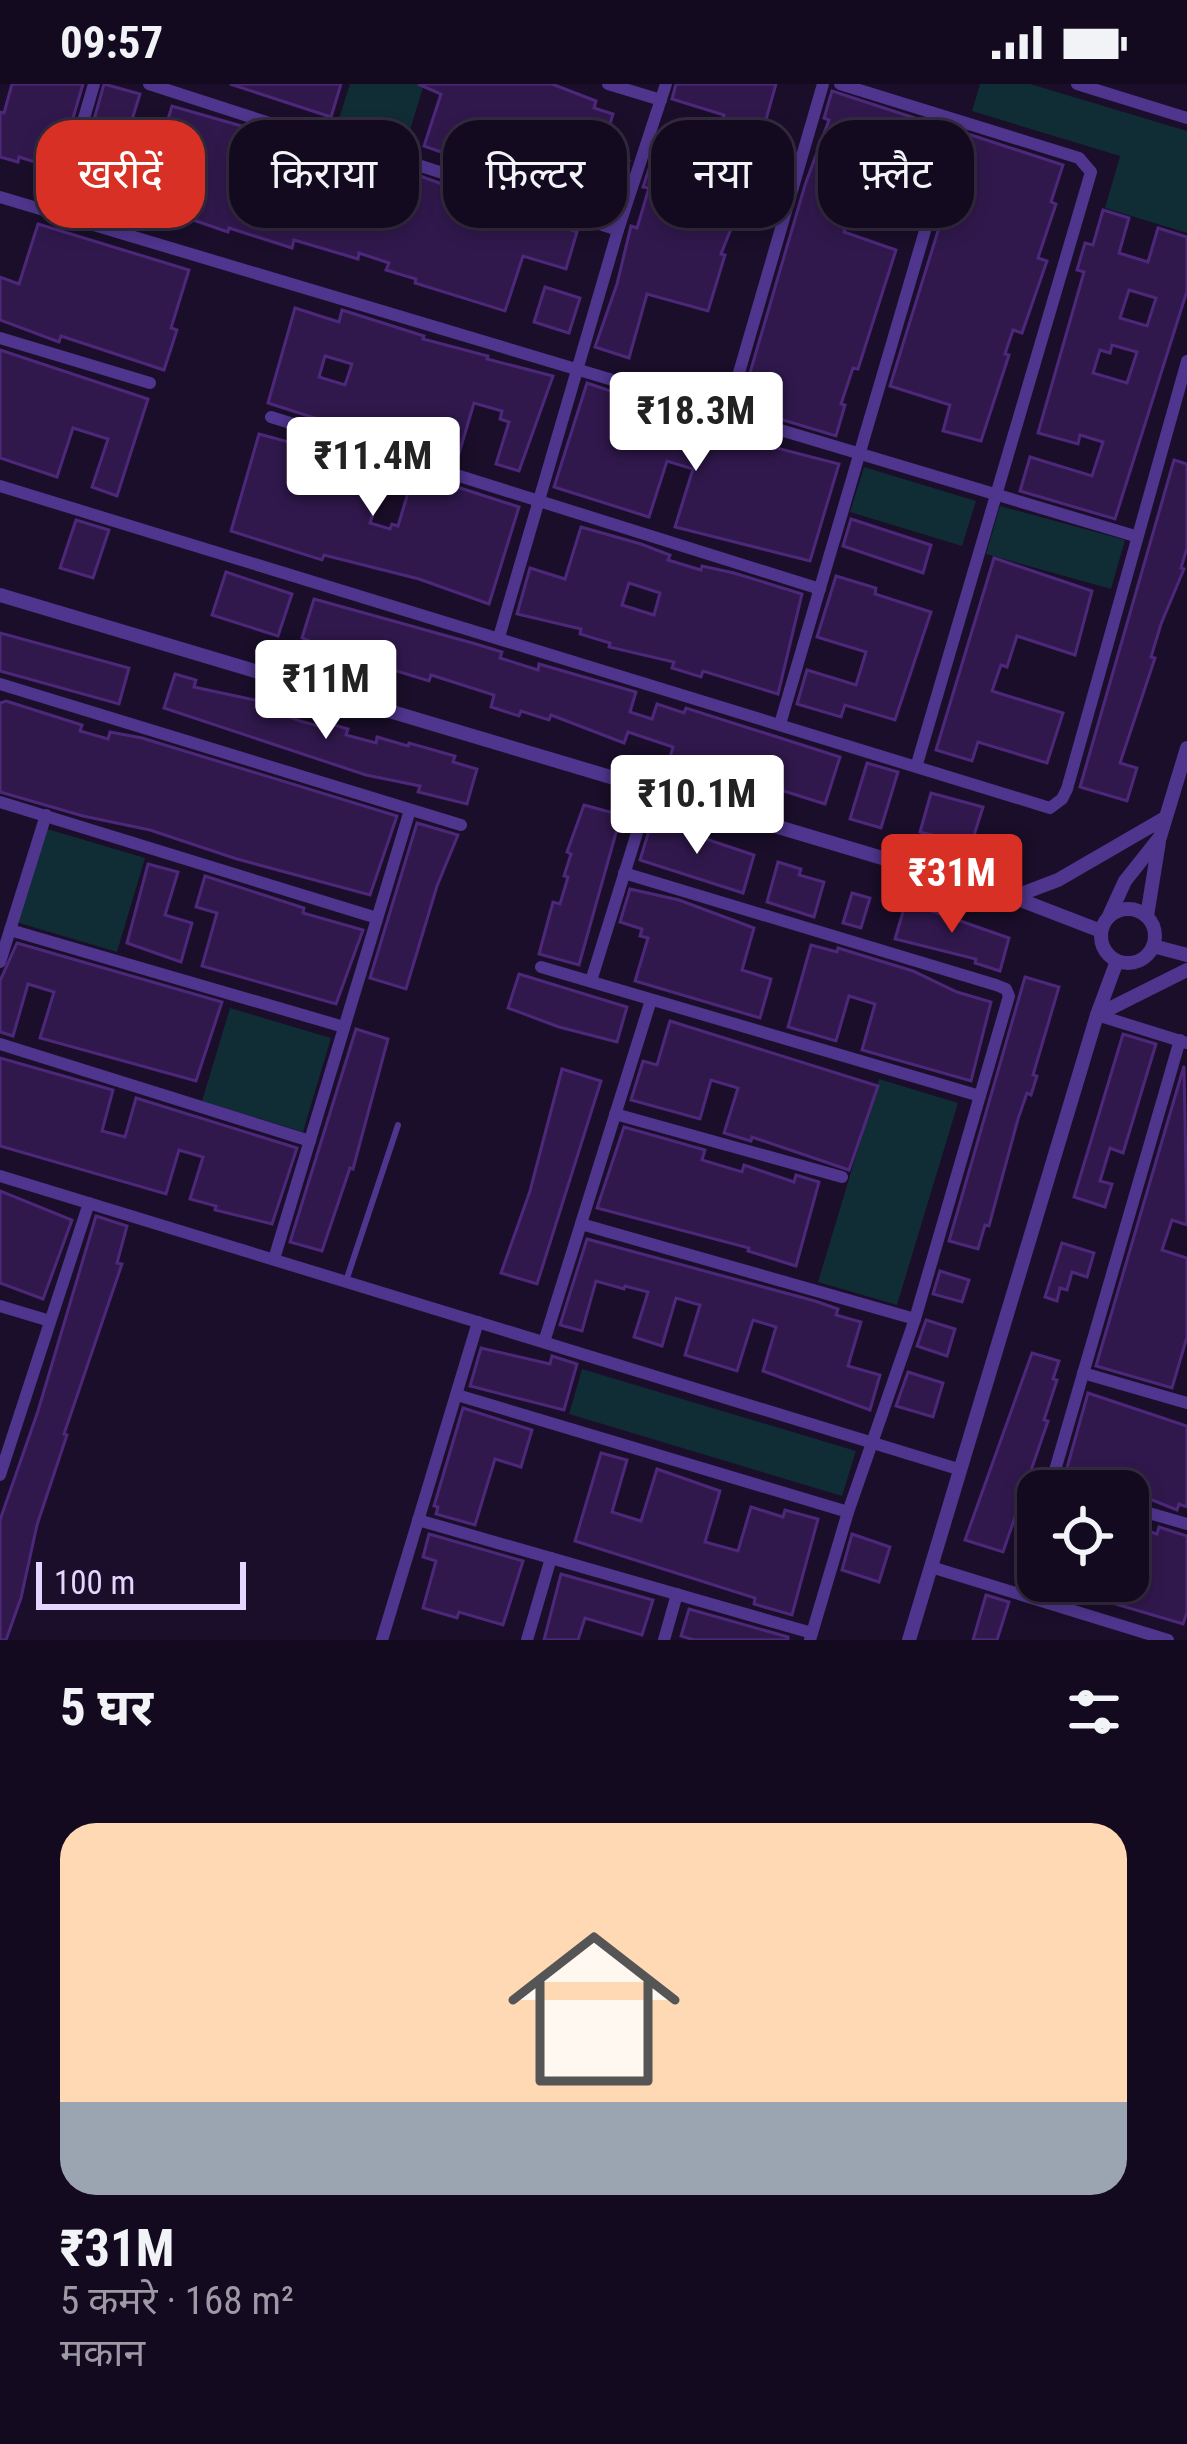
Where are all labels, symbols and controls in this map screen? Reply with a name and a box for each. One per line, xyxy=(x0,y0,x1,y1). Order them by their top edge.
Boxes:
text: 09:57 xyxy=(60,16,163,69)
chip: खरीदें xyxy=(36,120,205,228)
chip: किराया xyxy=(229,120,419,228)
chip: फ़िल्टर xyxy=(443,120,627,228)
chip: नया xyxy=(651,120,794,228)
chip: फ़्लैट xyxy=(818,120,974,228)
pin: ₹18.3M xyxy=(598,372,794,474)
text: ₹18.3M xyxy=(637,388,755,434)
pin: ₹11.4M xyxy=(275,417,471,519)
text: ₹11.4M xyxy=(314,433,432,479)
pin: ₹11M xyxy=(255,640,397,742)
text: ₹11M xyxy=(282,656,370,702)
pin: ₹10.1M xyxy=(599,755,795,857)
text: ₹10.1M xyxy=(638,771,756,817)
pin: ₹31M xyxy=(881,834,1023,936)
text: ₹31M xyxy=(908,850,996,896)
map controls xyxy=(1017,1470,1149,1602)
button: locate xyxy=(1017,1470,1149,1602)
scale bar xyxy=(36,1556,246,1609)
text: 100 m xyxy=(54,1563,135,1602)
text: 5 घर xyxy=(60,1678,153,1737)
icon: filters xyxy=(1061,1679,1127,1745)
icon: home xyxy=(486,1901,702,2117)
text: ₹31M xyxy=(60,2219,174,2278)
text: 5 कमरे · 168 m² xyxy=(60,2278,294,2324)
text: मकान xyxy=(60,2330,145,2376)

